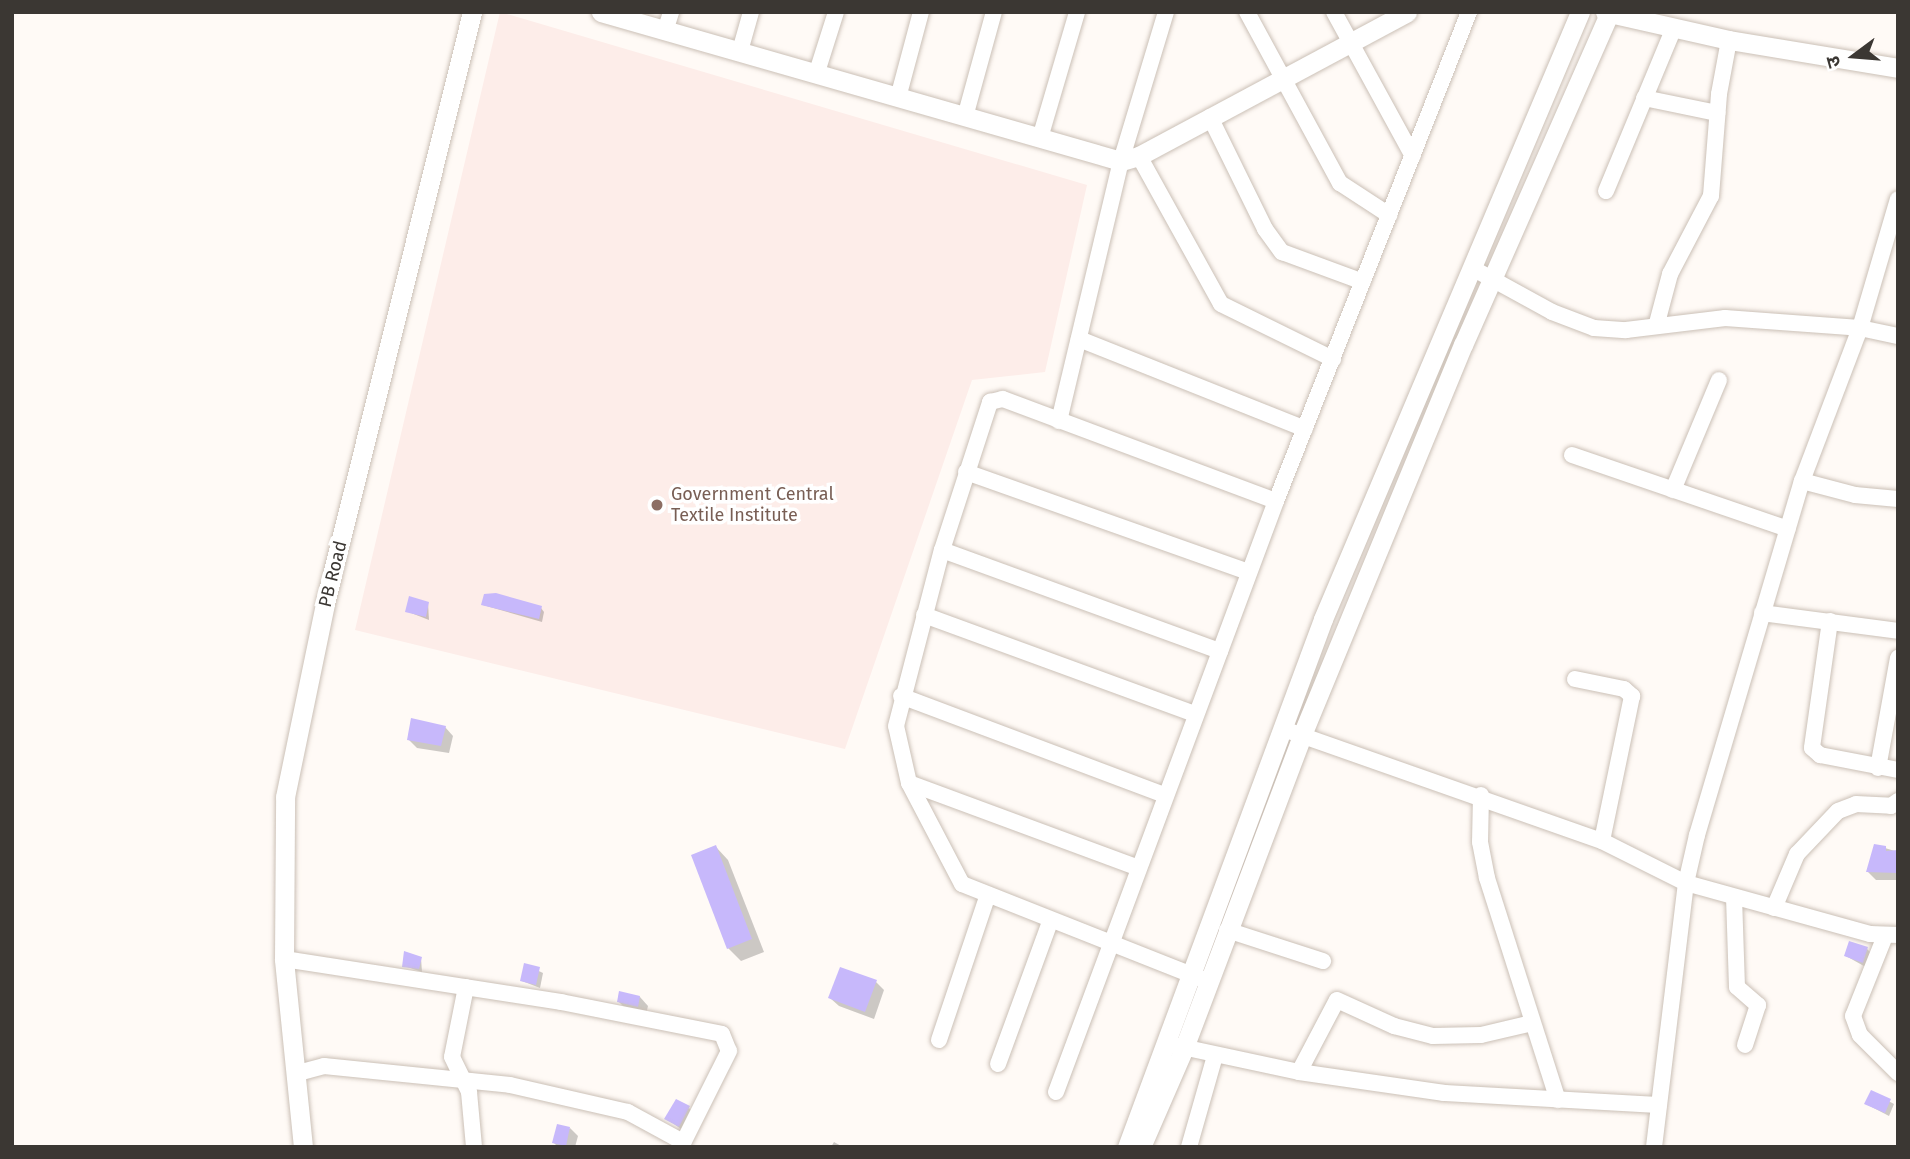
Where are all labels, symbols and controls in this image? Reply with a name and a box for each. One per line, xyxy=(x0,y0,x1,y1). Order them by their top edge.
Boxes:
north arrow xyxy=(1819,21,1889,91)
text: उ xyxy=(1821,53,1846,70)
place label: Government Central Textile Institute xyxy=(671,484,834,526)
marker: Government Central Textile Institute xyxy=(649,497,665,513)
street label: PB Road xyxy=(314,539,352,609)

